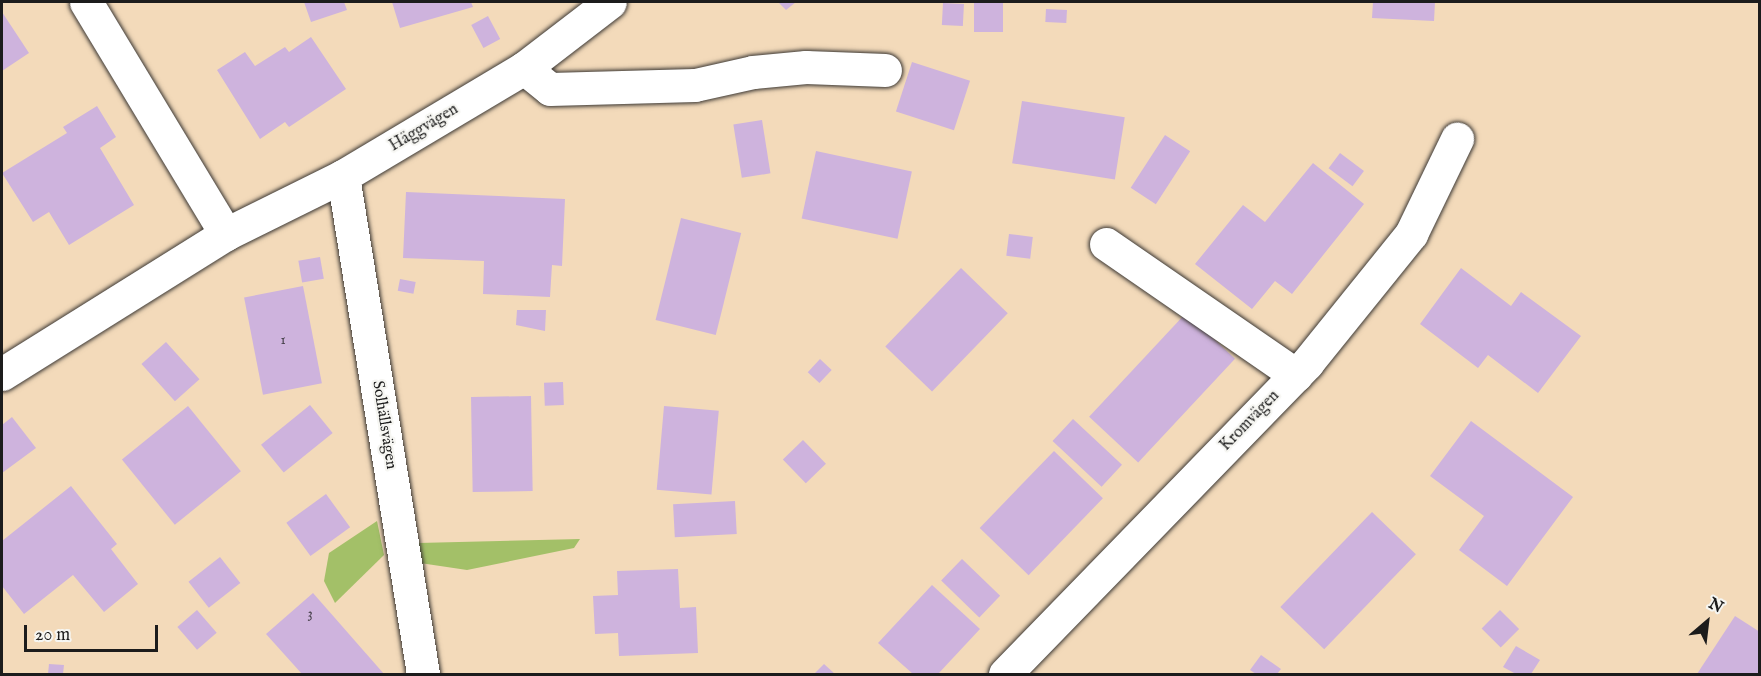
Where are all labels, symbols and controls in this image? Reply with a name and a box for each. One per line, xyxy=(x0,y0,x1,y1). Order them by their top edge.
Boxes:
street label: Häggvägen xyxy=(386,100,462,156)
house number: 1 xyxy=(280,332,286,348)
street label: Solhällsvägen xyxy=(368,379,400,471)
street label: Kromvägen xyxy=(1216,387,1284,455)
north arrow xyxy=(1677,592,1737,652)
text: N xyxy=(1705,594,1726,618)
house number: 3 xyxy=(307,606,313,622)
scale bar xyxy=(27,613,160,651)
text: 20 m xyxy=(35,624,70,647)

